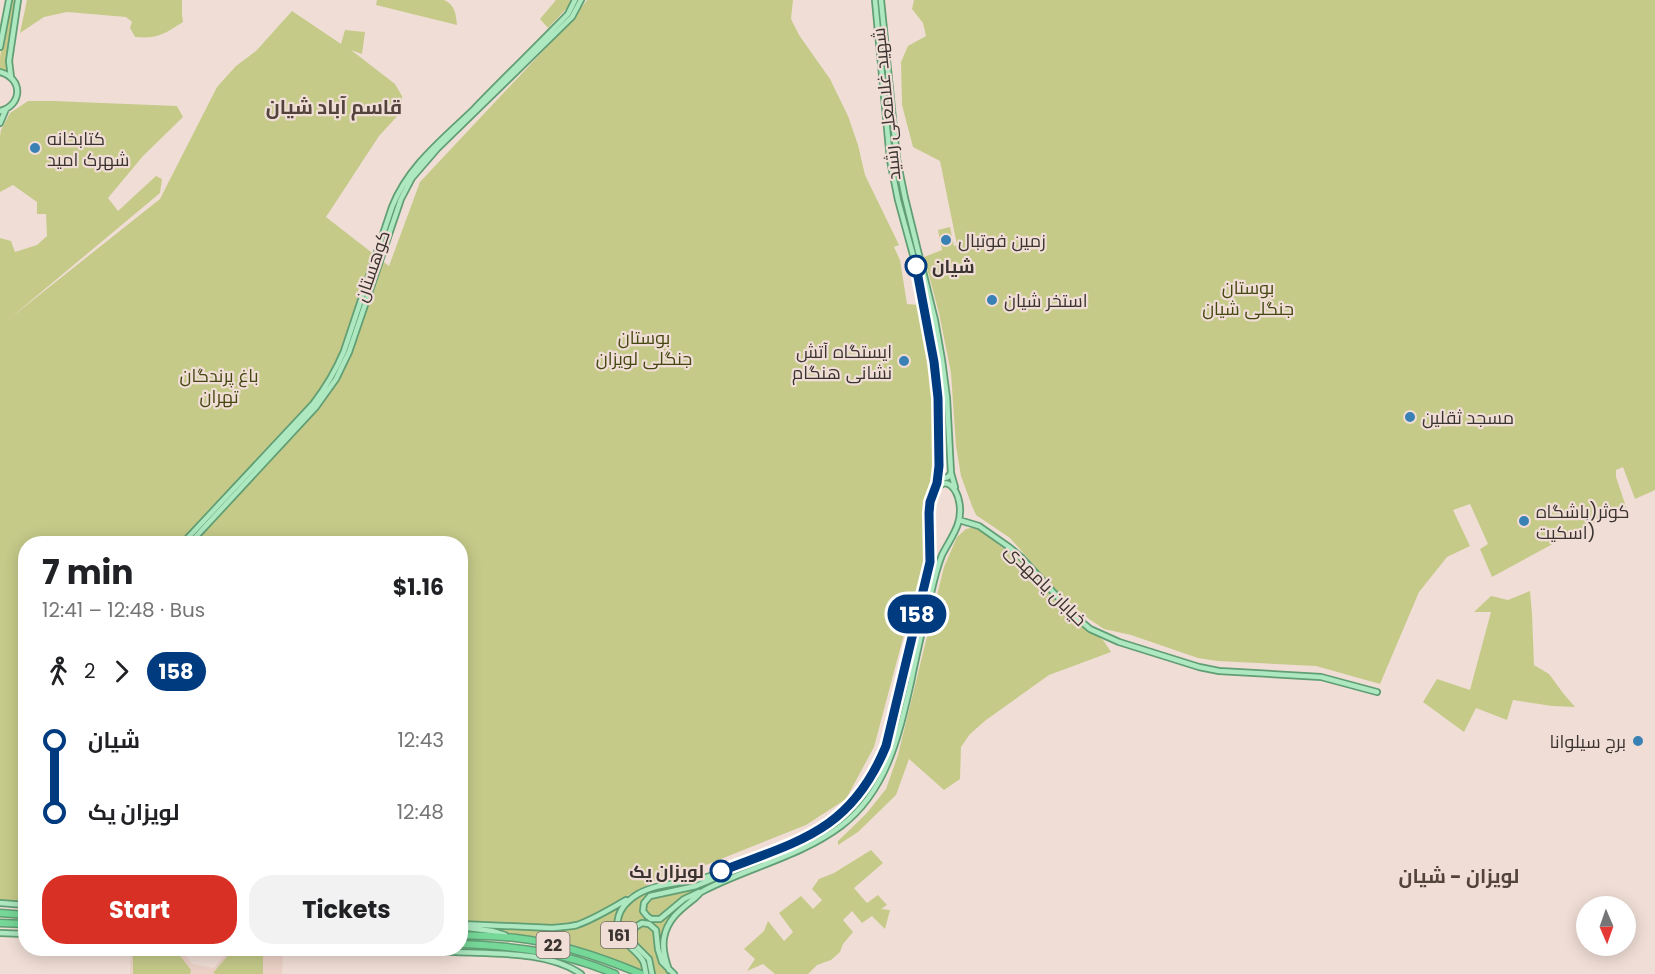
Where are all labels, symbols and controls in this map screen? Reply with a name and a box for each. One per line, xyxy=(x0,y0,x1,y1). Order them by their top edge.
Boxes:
street label: شهید غلامعلی رشید xyxy=(866,27,906,181)
district label: قاسم آباد شیان xyxy=(266,93,402,121)
place label: کتابخانه شهرک امید xyxy=(47,126,129,172)
marker: کتابخانه شهرک امید xyxy=(28,141,42,155)
street label: کوهستان xyxy=(348,227,396,305)
place label: زمین فوتبال xyxy=(958,228,1046,253)
marker: زمین فوتبال xyxy=(939,233,953,247)
place label: شیان xyxy=(932,254,975,279)
marker: شیان xyxy=(905,255,927,277)
park label: بوستان جنگلی شیان xyxy=(1202,275,1294,321)
place label: استخر شیان xyxy=(1004,288,1088,313)
marker: استخر شیان xyxy=(985,293,999,307)
park label: بوستان جنگلی لویزان xyxy=(596,325,692,371)
place label: ایستگاه آتش نشانی هنگام xyxy=(792,339,892,385)
marker: ایستگاه آتش نشانی هنگام xyxy=(897,354,911,368)
park label: باغ پرندگان تهران xyxy=(180,363,258,409)
place label: مسجد ثقلین xyxy=(1422,405,1514,430)
marker: مسجد ثقلین xyxy=(1403,410,1417,424)
place label: کوثر(باشگاه اسکیت) xyxy=(1536,499,1630,545)
marker: کوثر(باشگاه اسکیت) xyxy=(1517,514,1531,528)
street label: خیابان یامهدی xyxy=(999,538,1093,632)
text: 7 min xyxy=(42,549,134,596)
text: $1.16 xyxy=(393,572,444,603)
line badge: 158 xyxy=(882,594,952,634)
text: 12:41 – 12:48 · Bus xyxy=(42,596,205,624)
text: 158 xyxy=(899,600,935,629)
icon: walk xyxy=(42,655,75,688)
icon: forward xyxy=(105,655,138,688)
text: 2 xyxy=(84,657,96,685)
text: 158 xyxy=(159,657,194,686)
text: شیان xyxy=(88,725,140,756)
text: 12:43 xyxy=(397,726,444,754)
place label: برج سیلوانا xyxy=(1549,729,1626,754)
marker: برج سیلوانا xyxy=(1631,734,1645,748)
text: لویزان یک xyxy=(88,797,179,828)
text: 12:48 xyxy=(397,798,444,826)
place label: لویزان یک xyxy=(629,859,704,884)
marker: لویزان یک xyxy=(710,860,732,882)
district label: لویزان - شیان xyxy=(1399,862,1519,890)
button: Start xyxy=(42,875,237,944)
button: Tickets xyxy=(249,875,444,944)
north arrow xyxy=(1576,896,1636,956)
map controls xyxy=(1576,896,1636,956)
road number: 161 xyxy=(601,922,637,948)
road number: 22 xyxy=(536,932,570,958)

